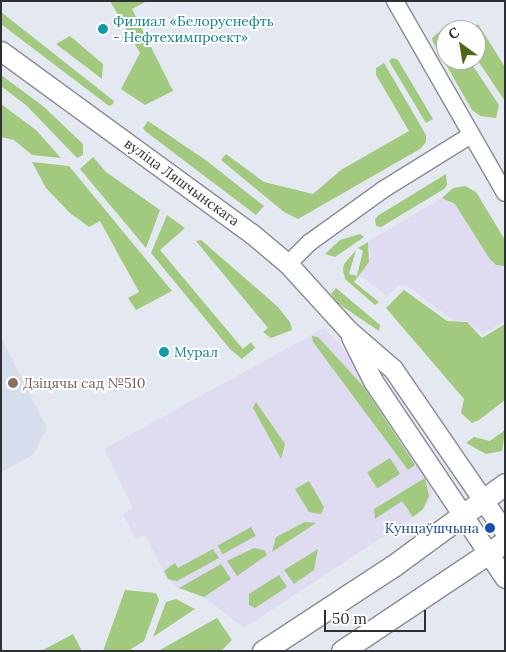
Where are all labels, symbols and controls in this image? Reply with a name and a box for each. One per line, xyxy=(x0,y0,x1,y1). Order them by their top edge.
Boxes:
place label: Филиал «Белоруснефть - Нефтехимпроект» xyxy=(113,13,274,46)
north arrow xyxy=(436,20,486,70)
marker: Филиал «Белоруснефть - Нефтехимпроект» xyxy=(97,23,109,35)
text: С xyxy=(445,23,462,43)
street label: вуліца Ляшчынскага xyxy=(121,135,243,229)
place label: Мурал xyxy=(174,344,218,360)
marker: Мурал xyxy=(158,346,170,358)
place label: Дзіцячы сад №510 xyxy=(23,375,145,391)
marker: Дзіцячы сад №510 xyxy=(7,377,19,389)
place label: Кунцаўшчына xyxy=(385,520,479,536)
marker: Кунцаўшчына xyxy=(483,521,497,535)
scale bar xyxy=(326,600,428,632)
text: 50 m xyxy=(332,609,367,628)

